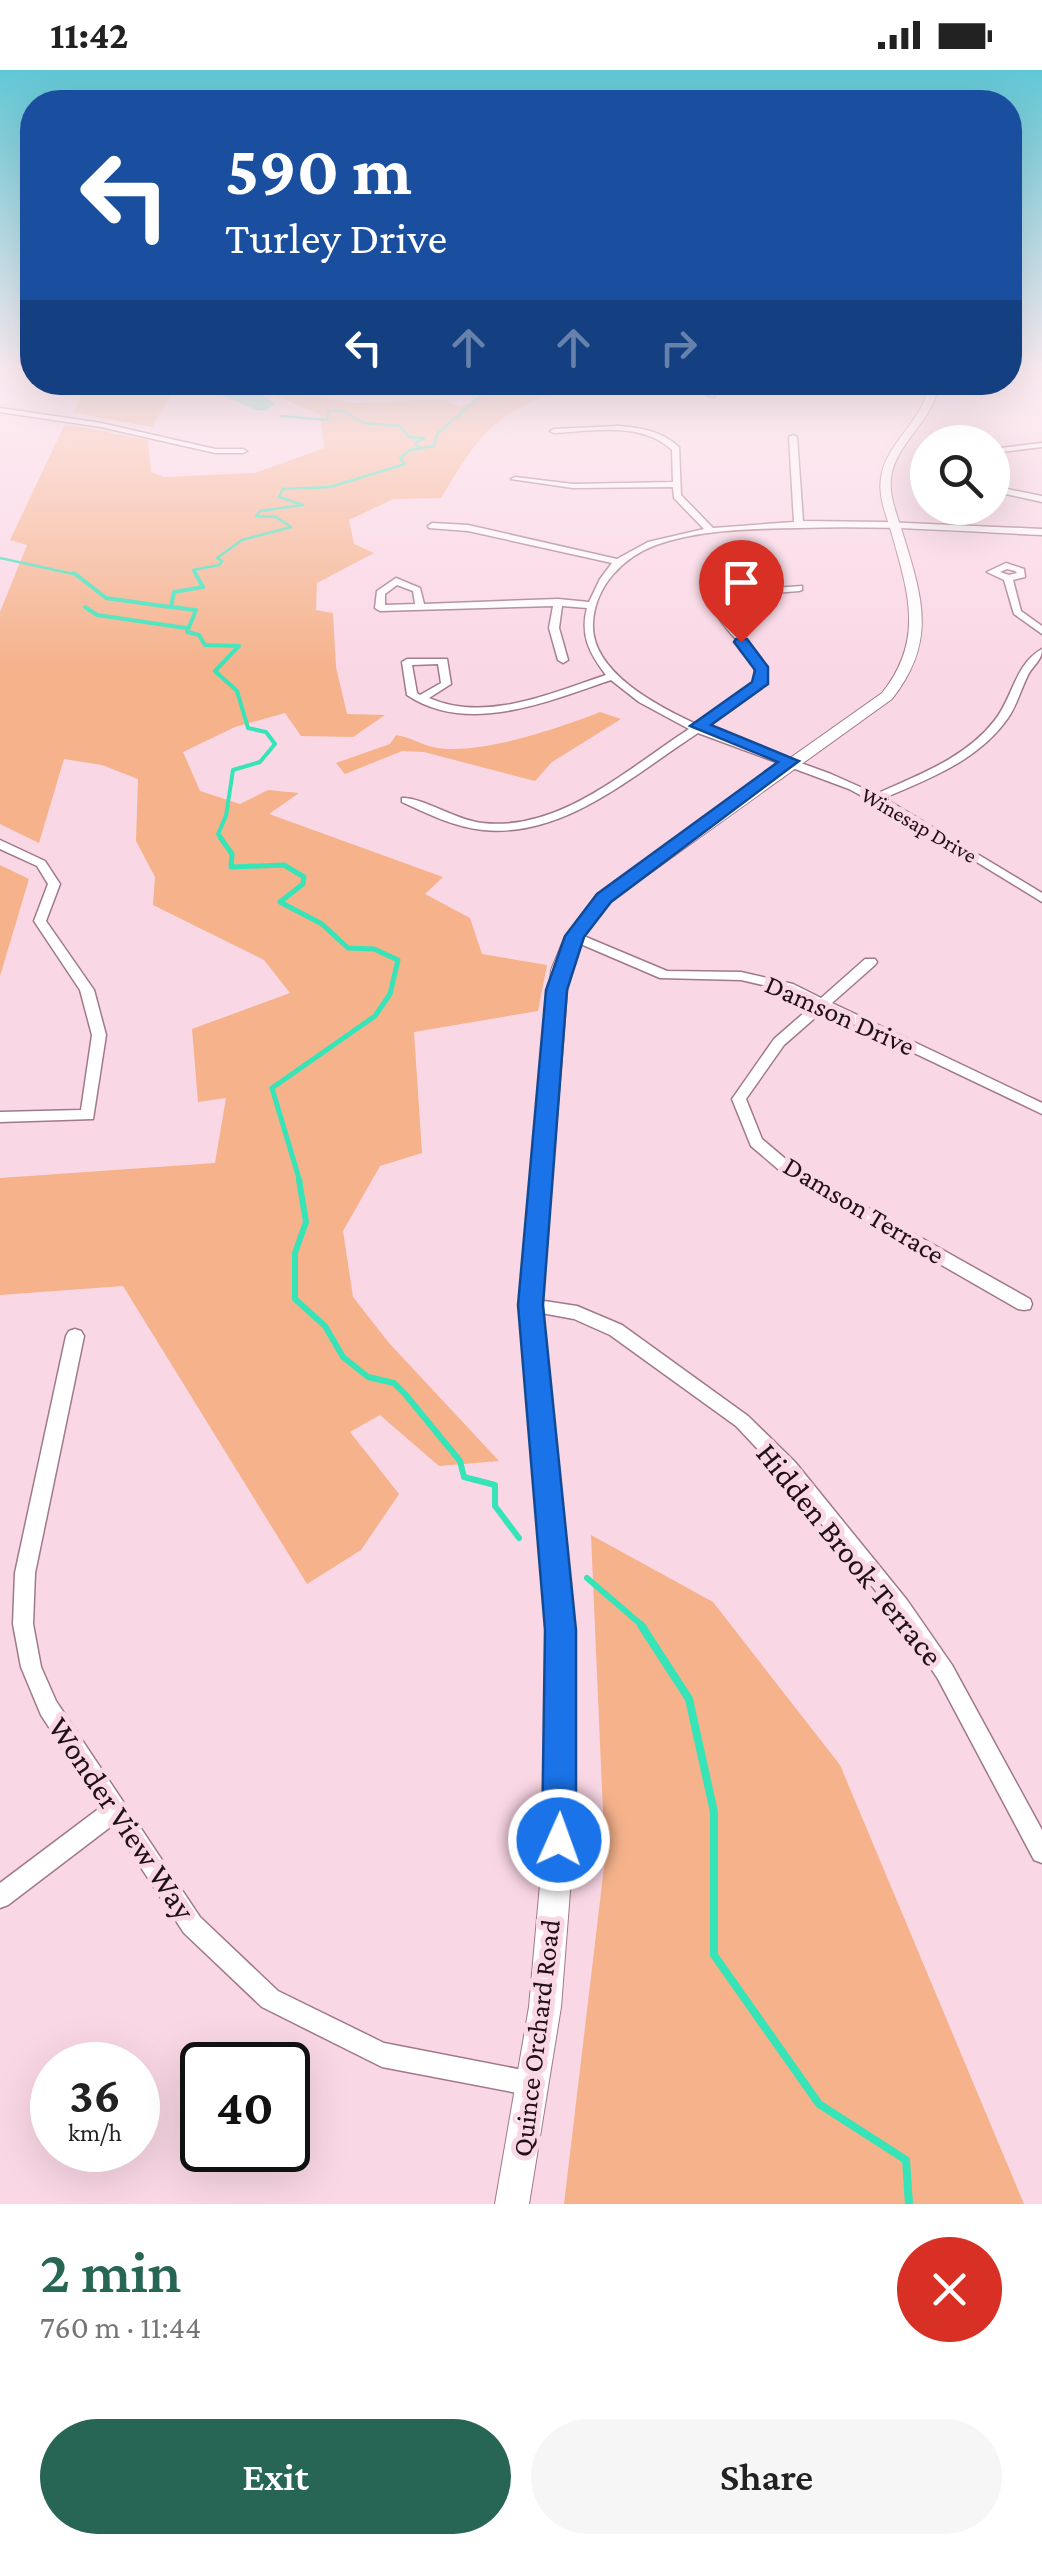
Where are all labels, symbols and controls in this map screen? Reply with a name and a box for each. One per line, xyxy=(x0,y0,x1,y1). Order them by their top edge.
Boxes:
text: 11:42 xyxy=(50,14,129,56)
icon: left xyxy=(60,130,190,260)
text: 590 m xyxy=(225,131,412,209)
text: Turley Drive xyxy=(225,213,447,263)
icon: left xyxy=(336,320,391,375)
icon: ahead xyxy=(441,320,496,375)
icon: ahead xyxy=(546,320,601,375)
icon: right xyxy=(651,320,706,375)
map controls xyxy=(910,425,1010,525)
button: search xyxy=(910,425,1010,525)
pin xyxy=(699,540,784,643)
icon: arrive xyxy=(714,555,769,610)
street label: Winesap Drive xyxy=(857,782,981,868)
street label: Damson Drive xyxy=(761,968,919,1062)
street label: Damson Terrace xyxy=(778,1150,950,1270)
street label: Hidden Brook Terrace xyxy=(749,1435,951,1673)
street label: Wonder View Way xyxy=(41,1710,203,1926)
position arrow xyxy=(507,1788,611,1892)
street label: Quince Orchard Road xyxy=(506,1917,566,2158)
speed limit sign: 40 xyxy=(180,2042,310,2172)
text: 36 xyxy=(69,2067,121,2123)
text: km/h xyxy=(68,2119,122,2146)
button: close xyxy=(897,2237,1002,2342)
text: 2 min xyxy=(40,2238,181,2305)
text: 760 m · 11:44 xyxy=(40,2309,201,2345)
button: Exit xyxy=(40,2419,511,2534)
button: Share xyxy=(531,2419,1002,2534)

